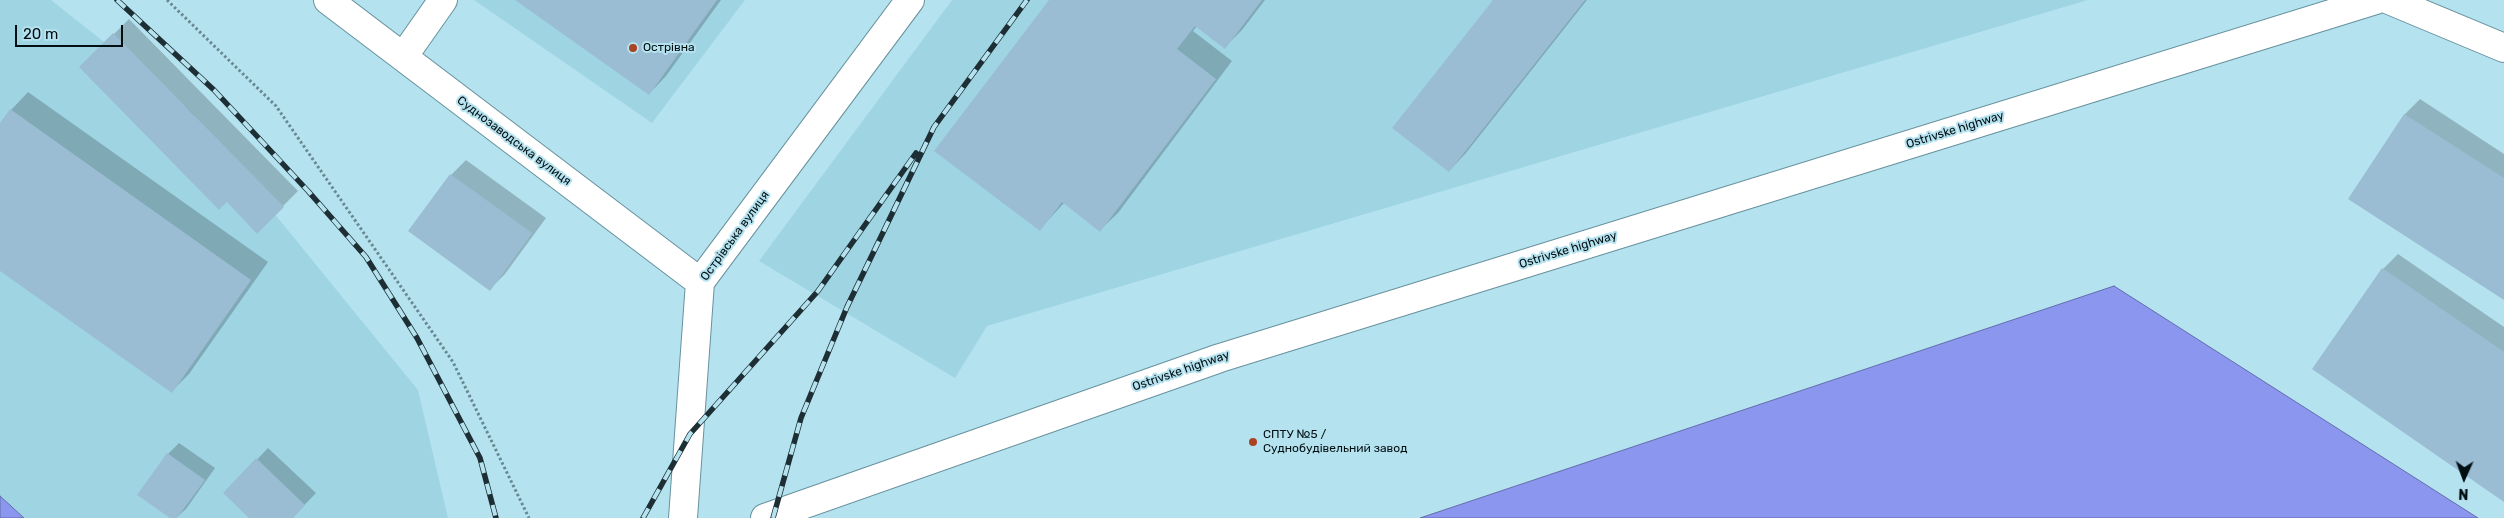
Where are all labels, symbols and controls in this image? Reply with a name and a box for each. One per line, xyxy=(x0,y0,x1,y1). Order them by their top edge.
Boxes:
scale bar xyxy=(18,15,125,47)
text: 20 m xyxy=(23,25,58,43)
place label: Острівна xyxy=(643,41,695,55)
marker: Острівна xyxy=(627,42,639,54)
street label: Суднозаводська вулиця xyxy=(454,93,574,189)
street label: Ostrivske highway xyxy=(1904,108,2006,152)
street label: Острівська вулиця xyxy=(698,188,772,284)
street label: Ostrivske highway xyxy=(1517,228,1619,272)
street label: Ostrivske highway xyxy=(1131,348,1231,394)
place label: СПТУ №5 / Суднобудівельний завод xyxy=(1263,428,1407,456)
marker: СПТУ №5 / Суднобудівельний завод xyxy=(1247,436,1259,448)
north arrow xyxy=(2439,453,2489,503)
text: N xyxy=(2458,485,2469,502)

